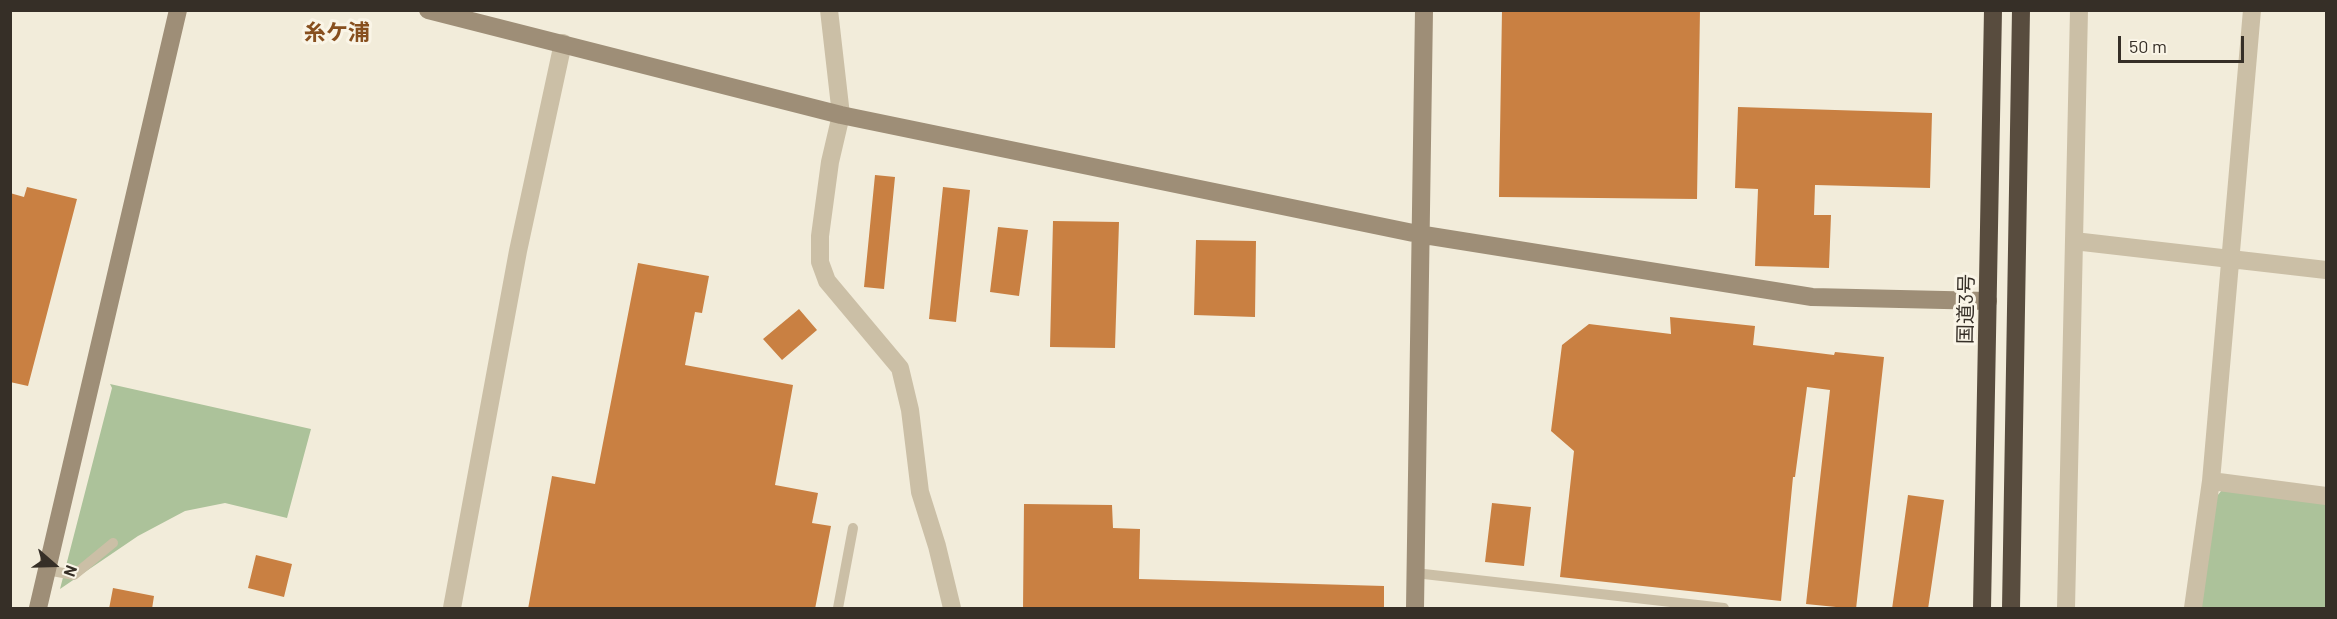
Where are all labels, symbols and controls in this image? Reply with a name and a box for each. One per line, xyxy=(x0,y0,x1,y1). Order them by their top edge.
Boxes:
district label: 糸ケ浦 xyxy=(304,20,370,46)
scale bar xyxy=(2121,24,2247,62)
text: 50 m xyxy=(2129,35,2167,57)
street label: 国道3号 xyxy=(1953,274,1979,344)
north arrow xyxy=(24,535,84,595)
text: N xyxy=(61,563,82,580)

